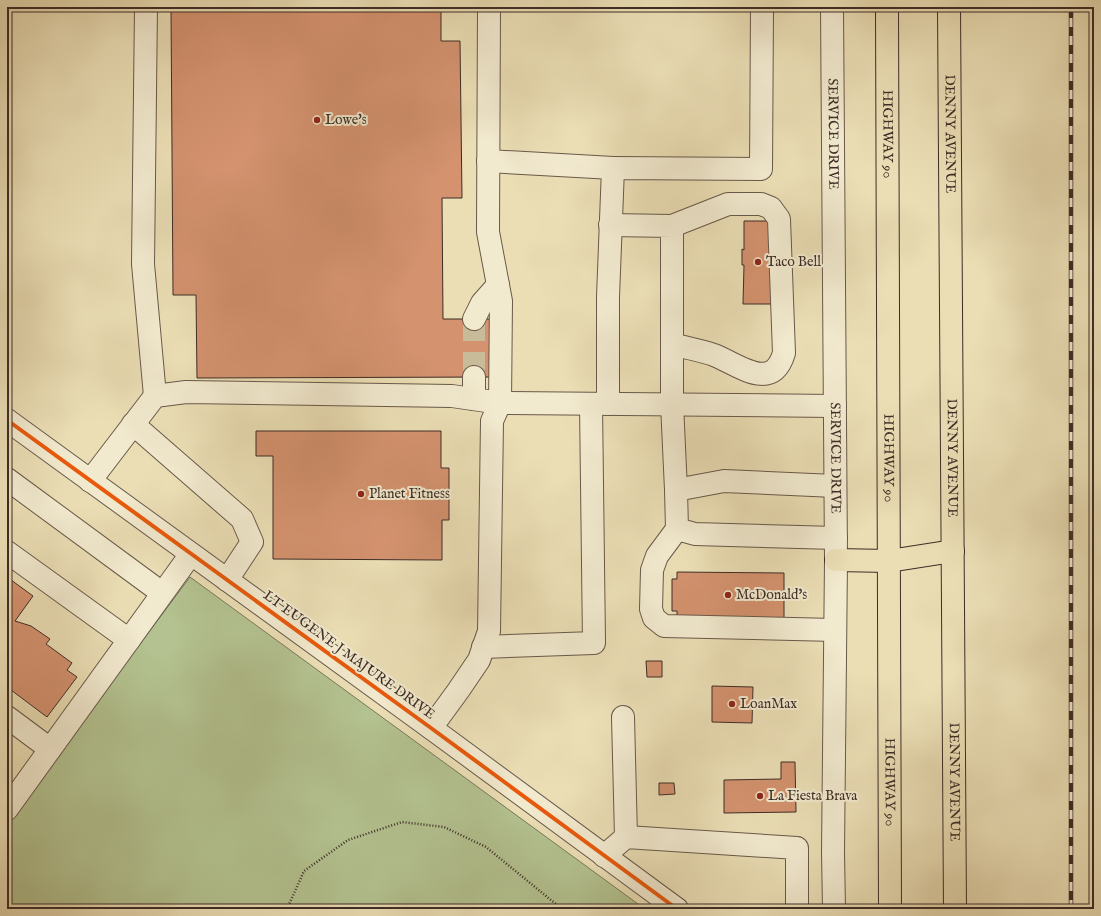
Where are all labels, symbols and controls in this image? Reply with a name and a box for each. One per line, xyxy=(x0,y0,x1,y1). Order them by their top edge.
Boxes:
street label: DENNY AVENUE xyxy=(940,74,959,194)
street label: SERVICE DRIVE xyxy=(824,78,842,190)
street label: HIGHWAY 90 xyxy=(878,90,897,178)
place label: Lowe's xyxy=(325,111,367,129)
marker: Lowe's xyxy=(312,115,322,125)
place label: Taco Bell xyxy=(766,253,821,271)
marker: Taco Bell xyxy=(753,257,763,267)
street label: DENNY AVENUE xyxy=(943,398,961,518)
street label: SERVICE DRIVE xyxy=(826,402,845,514)
street label: HIGHWAY 90 xyxy=(879,414,898,502)
place label: Planet Fitness xyxy=(369,485,450,503)
marker: Planet Fitness xyxy=(356,489,366,499)
place label: McDonald's xyxy=(736,586,807,604)
street label: LT EUGENE J MAJURE DRIVE xyxy=(260,587,439,724)
marker: McDonald's xyxy=(723,590,733,600)
place label: LoanMax xyxy=(740,695,797,713)
marker: LoanMax xyxy=(727,699,737,709)
street label: DENNY AVENUE xyxy=(945,722,964,842)
street label: HIGHWAY 90 xyxy=(880,738,899,826)
place label: La Fiesta Brava xyxy=(768,787,858,805)
marker: La Fiesta Brava xyxy=(755,791,765,801)

